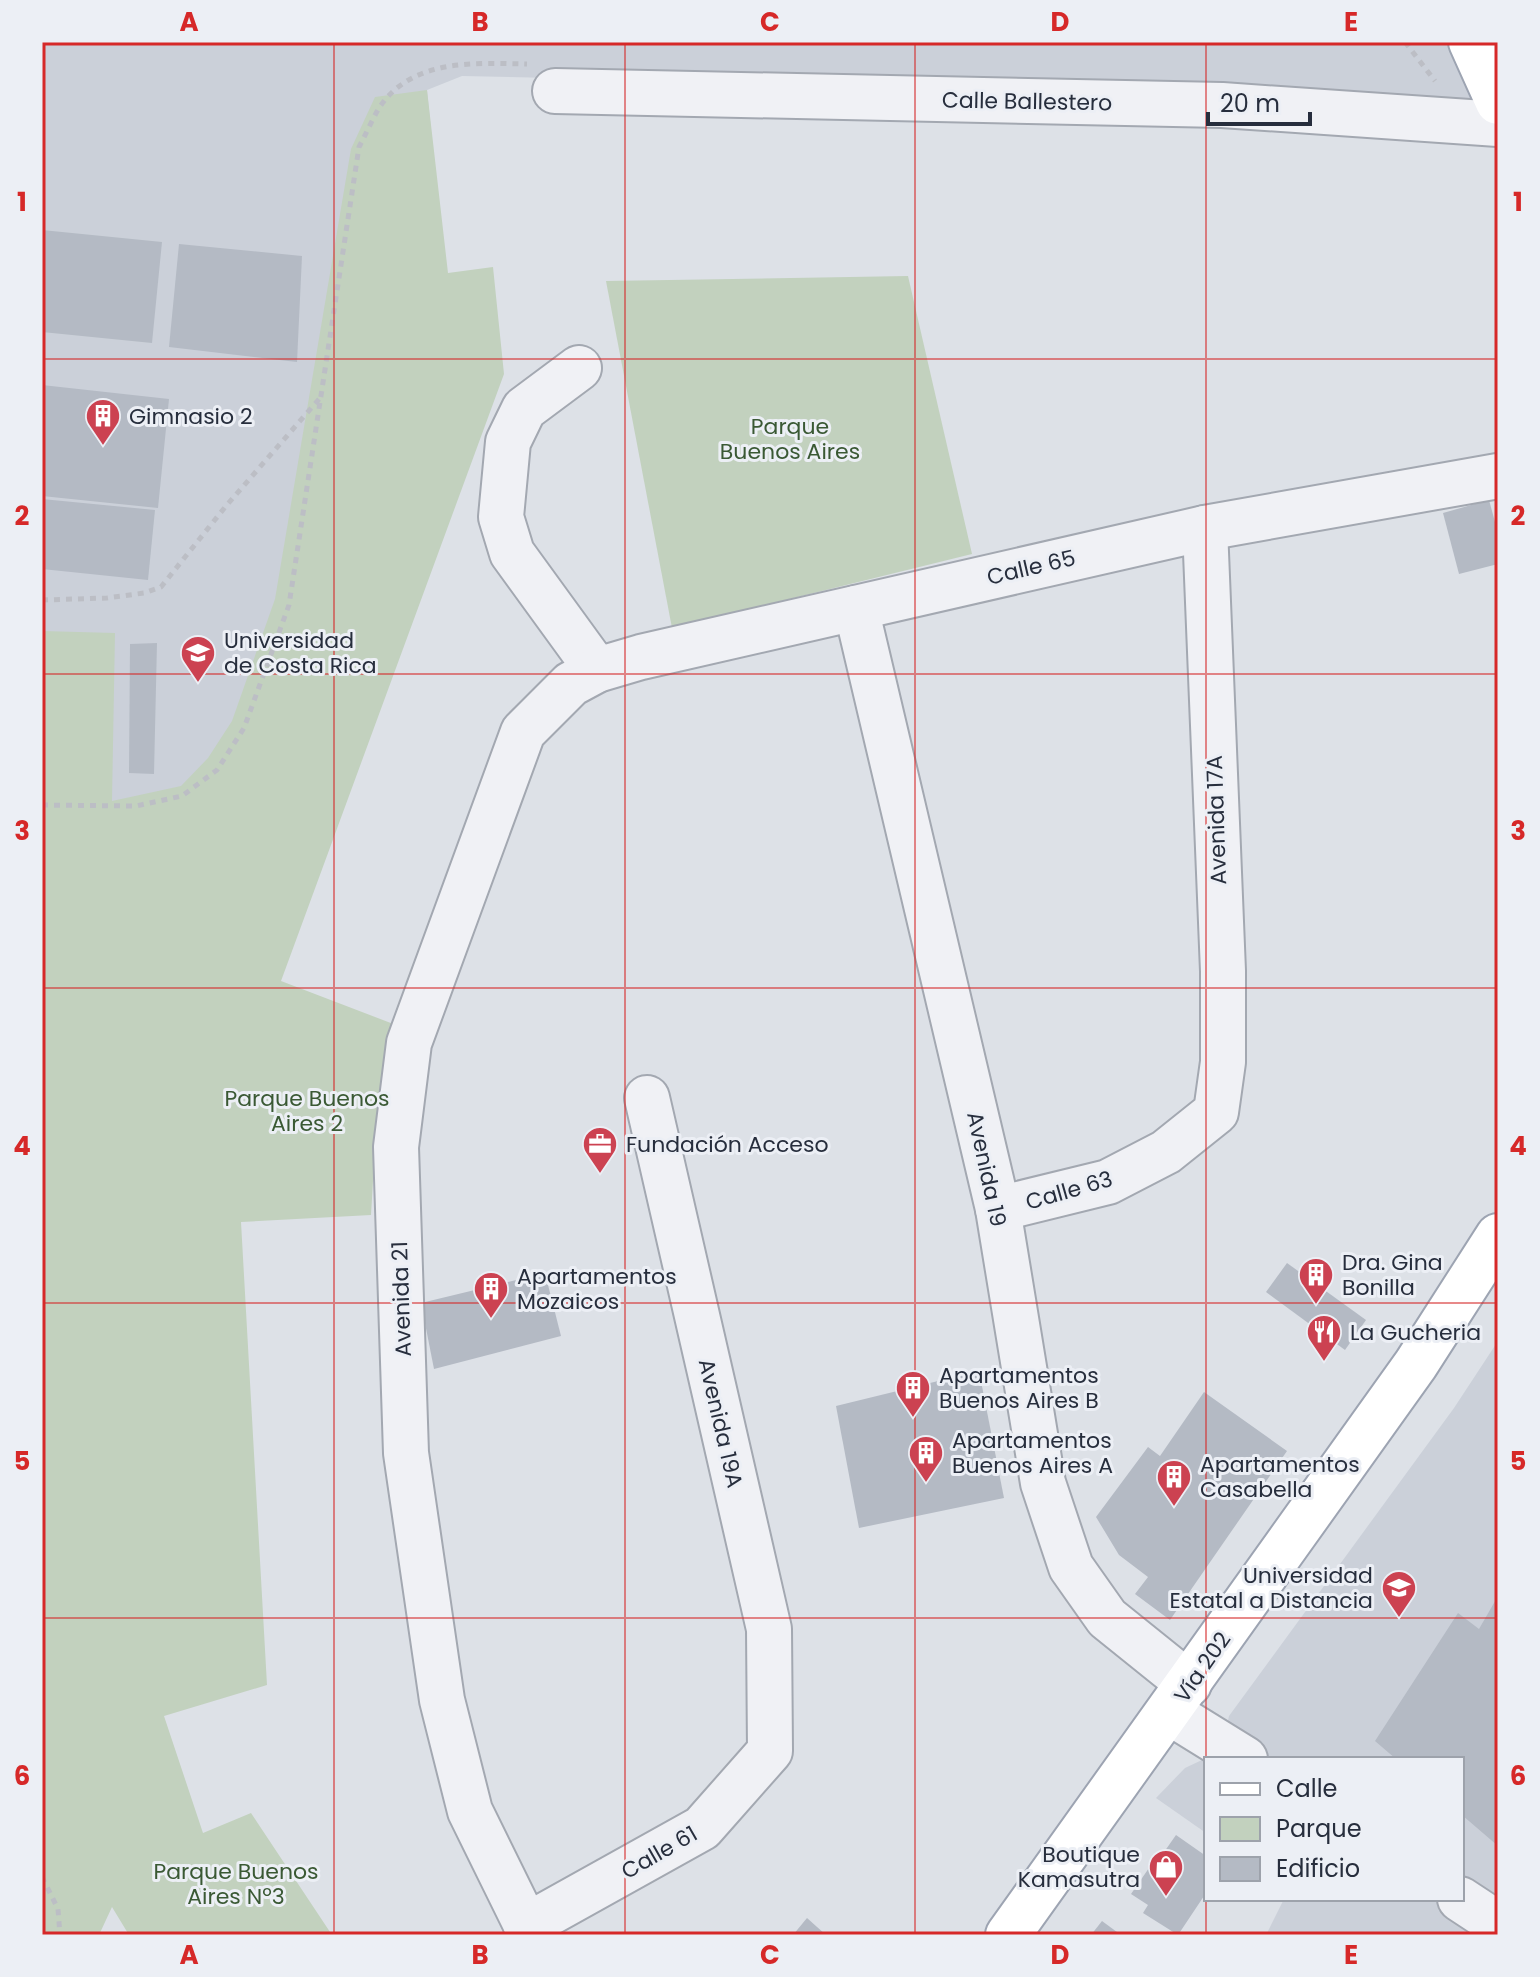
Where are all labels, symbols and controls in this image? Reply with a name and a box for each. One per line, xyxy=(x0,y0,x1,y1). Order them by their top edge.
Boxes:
text: A xyxy=(179,4,199,40)
text: B xyxy=(471,4,489,40)
text: C xyxy=(760,4,780,40)
text: D xyxy=(1051,4,1070,40)
text: E xyxy=(1344,4,1358,40)
scale bar xyxy=(1208,76,1310,126)
street label: Calle Ballestero xyxy=(942,85,1112,118)
text: 20 m xyxy=(1220,87,1280,120)
text: 1 xyxy=(17,184,27,220)
text: 1 xyxy=(1513,184,1523,220)
building icon: Gimnasio 2 xyxy=(84,397,122,447)
place label: Gimnasio 2 xyxy=(129,401,253,432)
park label: Parque Buenos Aires xyxy=(720,411,860,467)
text: 2 xyxy=(15,498,30,534)
text: 2 xyxy=(1511,498,1526,534)
street label: Calle 65 xyxy=(984,542,1078,593)
place label: Universidad de Costa Rica xyxy=(224,625,377,681)
school or university icon: Universidad de Costa Rica xyxy=(179,634,217,684)
street label: Avenida 17A xyxy=(1199,754,1234,885)
text: 3 xyxy=(14,813,30,849)
text: 3 xyxy=(1510,813,1526,849)
park label: Parque Buenos Aires 2 xyxy=(224,1083,390,1139)
street label: Avenida 19 xyxy=(959,1109,1014,1229)
office icon: Fundación Acceso xyxy=(581,1125,619,1175)
text: 4 xyxy=(13,1128,31,1164)
text: 4 xyxy=(1509,1128,1527,1164)
place label: Fundación Acceso xyxy=(626,1129,829,1160)
street label: Calle 63 xyxy=(1022,1163,1116,1218)
street label: Avenida 21 xyxy=(384,1241,419,1357)
place label: Dra. Gina Bonilla xyxy=(1342,1247,1443,1303)
building icon: Dra. Gina Bonilla xyxy=(1297,1256,1335,1306)
place label: Apartamentos Mozaicos xyxy=(517,1261,677,1317)
building icon: Apartamentos Mozaicos xyxy=(472,1270,510,1320)
restaurant icon: La Gucheria xyxy=(1305,1313,1343,1363)
place label: La Gucheria xyxy=(1350,1317,1481,1348)
street label: Avenida 19A xyxy=(691,1355,750,1491)
place label: Apartamentos Buenos Aires B xyxy=(939,1360,1099,1416)
building icon: Apartamentos Buenos Aires B xyxy=(894,1369,932,1419)
place label: Apartamentos Buenos Aires A xyxy=(952,1425,1113,1481)
building icon: Apartamentos Buenos Aires A xyxy=(907,1434,945,1484)
text: 5 xyxy=(14,1443,30,1479)
text: 5 xyxy=(1510,1443,1526,1479)
place label: Apartamentos Casabella xyxy=(1200,1449,1360,1505)
building icon: Apartamentos Casabella xyxy=(1155,1458,1193,1508)
place label: Universidad Estatal a Distancia xyxy=(1169,1560,1373,1616)
school or university icon: Universidad Estatal a Distancia xyxy=(1380,1569,1418,1619)
street label: Vía 202 xyxy=(1167,1626,1238,1709)
legend xyxy=(1204,1757,1464,1901)
text: 6 xyxy=(14,1758,30,1794)
text: 6 xyxy=(1510,1758,1526,1794)
text: Calle xyxy=(1276,1772,1337,1805)
text: Parque xyxy=(1276,1812,1362,1845)
street label: Calle 61 xyxy=(615,1818,703,1887)
place label: Boutique Kamasutra xyxy=(1018,1839,1140,1895)
shop icon: Boutique Kamasutra xyxy=(1147,1848,1185,1898)
text: Edificio xyxy=(1276,1852,1360,1885)
park label: Parque Buenos Aires Nº3 xyxy=(153,1856,319,1912)
text: A xyxy=(179,1937,199,1973)
text: B xyxy=(471,1937,489,1973)
text: C xyxy=(760,1937,780,1973)
text: D xyxy=(1051,1937,1070,1973)
text: E xyxy=(1344,1937,1358,1973)

